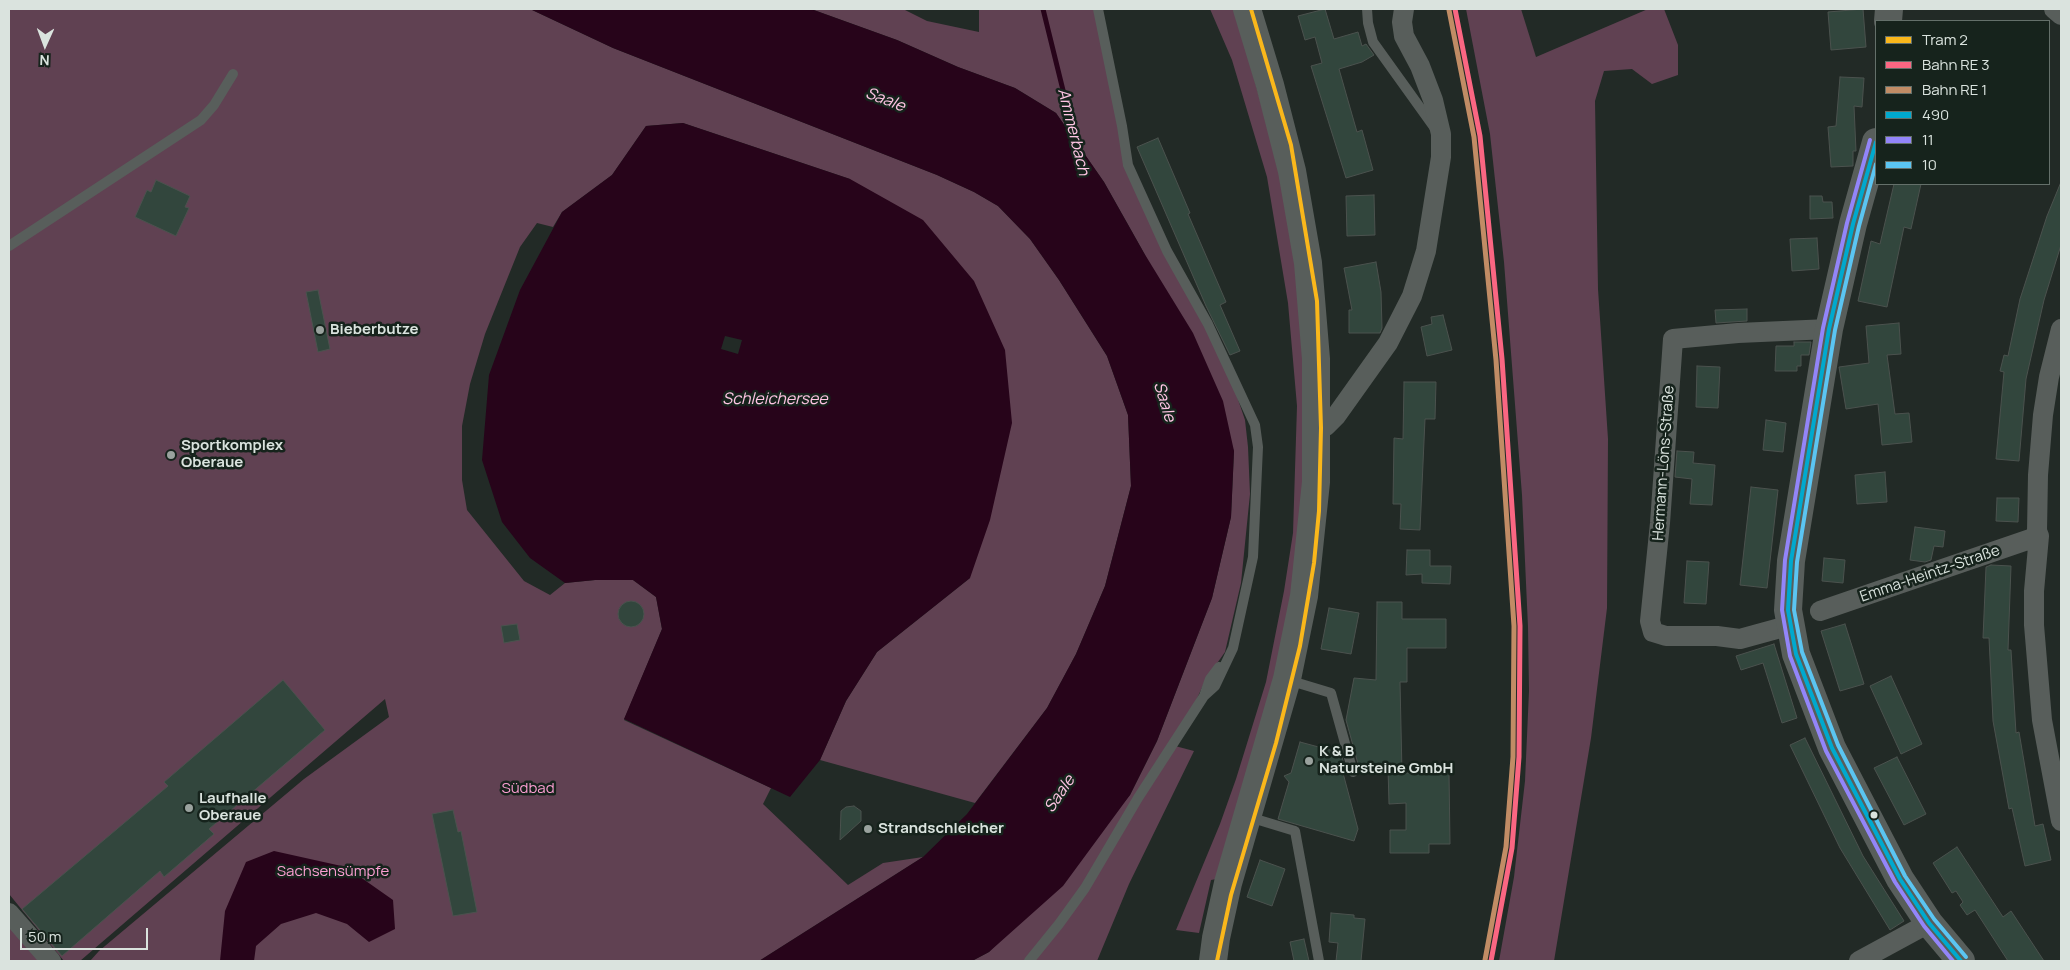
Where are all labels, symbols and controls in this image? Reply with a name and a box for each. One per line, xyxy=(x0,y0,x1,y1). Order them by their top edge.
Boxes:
north arrow xyxy=(20,20,70,70)
legend xyxy=(1875,20,2050,185)
text: Tram 2 xyxy=(1922,29,1968,50)
text: N xyxy=(39,51,50,70)
text: Bahn RE 3 xyxy=(1922,54,1990,75)
text: Bahn RE 1 xyxy=(1922,79,1987,100)
water label: Saale xyxy=(863,84,907,116)
water label: Ammerbach xyxy=(1053,86,1093,178)
text: 490 xyxy=(1922,104,1949,125)
text: 11 xyxy=(1922,129,1934,150)
text: 10 xyxy=(1922,154,1937,175)
place label: Bieberbutze xyxy=(330,321,419,339)
marker: Bieberbutze xyxy=(314,324,326,336)
water label: Saale xyxy=(1149,380,1179,424)
street label: Hermann-Löns-Straße xyxy=(1650,385,1678,541)
water label: Schleichersee xyxy=(722,390,828,410)
place label: Sportkomplex Oberaue xyxy=(181,437,283,472)
marker: Sportkomplex Oberaue xyxy=(165,449,177,461)
street label: Emma-Heintz-Straße xyxy=(1858,542,2002,606)
place label: K & B Natursteine GmbH xyxy=(1319,743,1453,778)
marker: K & B Natursteine GmbH xyxy=(1303,755,1315,767)
water label: Saale xyxy=(1041,772,1079,816)
park label: Südbad xyxy=(501,780,555,798)
place label: Laufhalle Oberaue xyxy=(199,790,267,825)
marker: Laufhalle Oberaue xyxy=(183,802,195,814)
unlabelled marker xyxy=(1869,810,1879,820)
place label: Strandschleicher xyxy=(878,820,1004,838)
marker: Strandschleicher xyxy=(862,823,874,835)
park label: Sachsensümpfe xyxy=(277,863,389,881)
scale bar xyxy=(22,918,150,950)
text: 50 m xyxy=(28,926,62,947)

